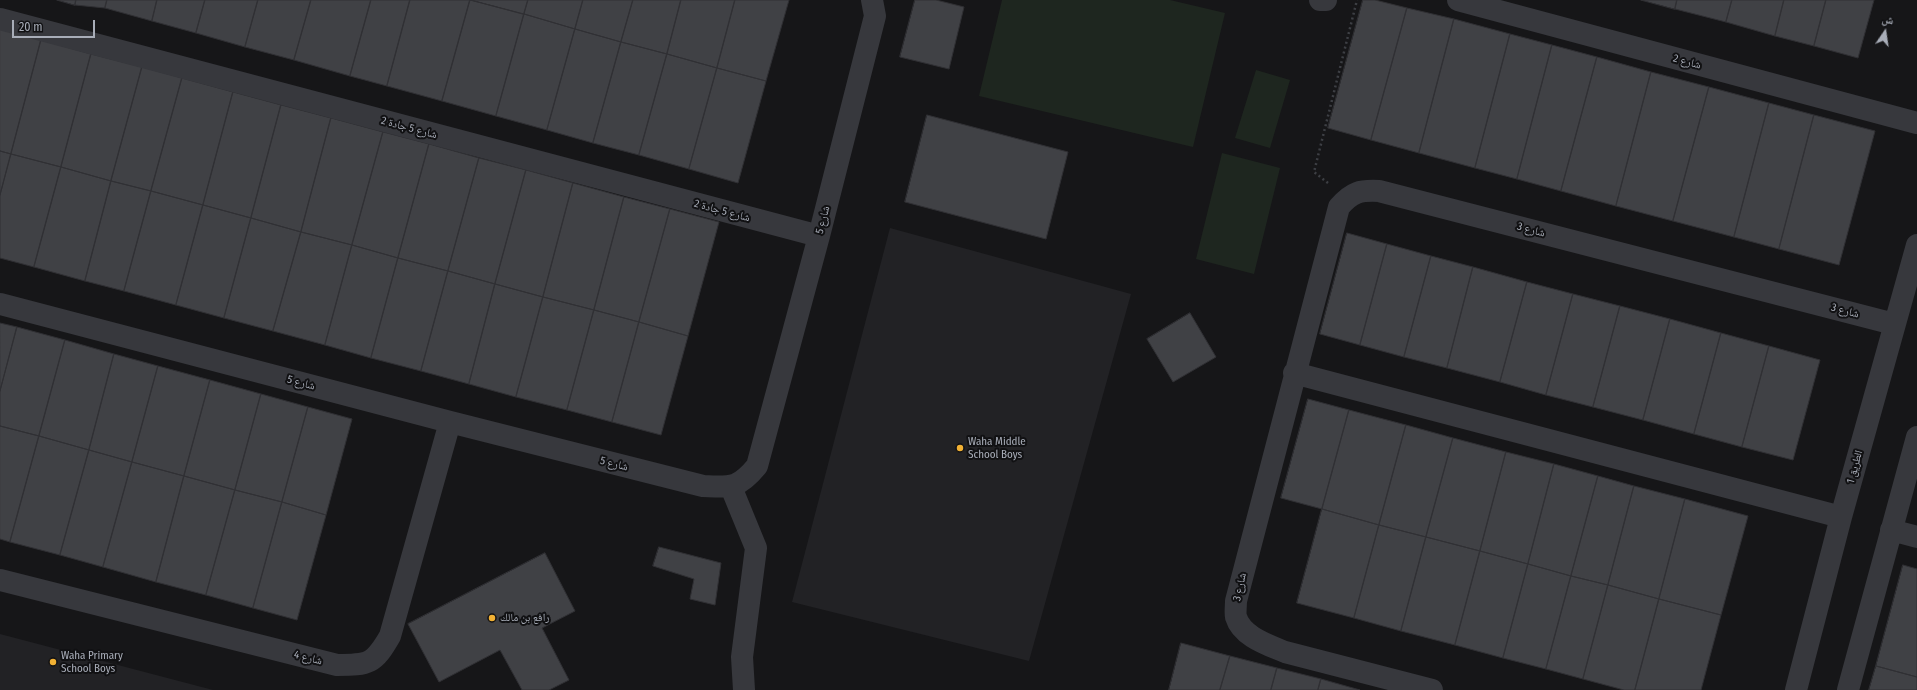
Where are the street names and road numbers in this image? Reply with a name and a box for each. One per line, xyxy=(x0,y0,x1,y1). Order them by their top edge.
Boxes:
street label: شارع 2 xyxy=(1672,52,1702,72)
street label: شارع 5 جادة 2 xyxy=(380,114,438,142)
street label: شارع 5 جادة 2 xyxy=(693,197,751,225)
street label: شارع 5 xyxy=(813,205,833,235)
street label: شارع 3 xyxy=(1516,220,1546,240)
street label: شارع 3 xyxy=(1830,301,1860,321)
street label: شارع 5 xyxy=(286,373,316,393)
street label: الطريق 1 xyxy=(1844,449,1866,485)
street label: شارع 5 xyxy=(599,454,629,474)
street label: شارع 3 xyxy=(1231,572,1249,602)
street label: شارع 4 xyxy=(292,648,324,668)

